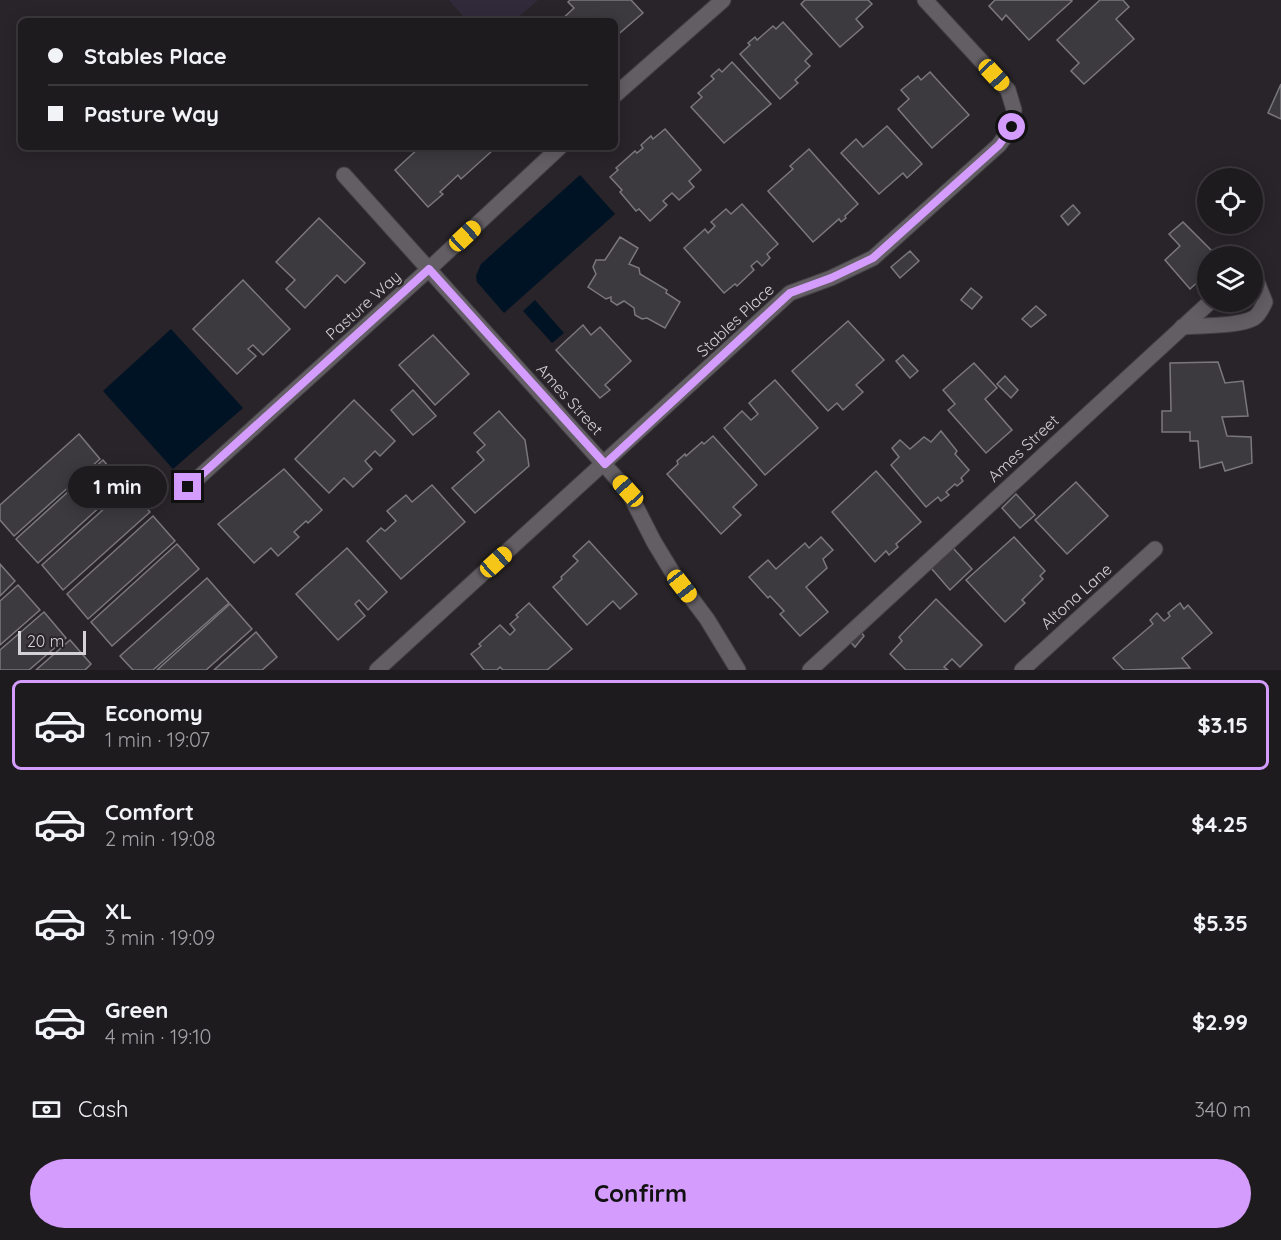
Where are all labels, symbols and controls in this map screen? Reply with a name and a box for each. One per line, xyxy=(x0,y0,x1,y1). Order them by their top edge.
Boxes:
text: Stables Place xyxy=(84,42,227,70)
car xyxy=(975,56,1013,94)
text: Pasture Way xyxy=(84,100,219,128)
route start xyxy=(998,113,1025,140)
map controls xyxy=(1197,168,1263,312)
button: locate xyxy=(1197,168,1263,234)
car xyxy=(446,217,484,255)
button: layers xyxy=(1197,246,1263,312)
street label: Pasture Way xyxy=(321,266,405,344)
street label: Stables Place xyxy=(692,279,778,361)
street label: Ames Street xyxy=(533,359,607,439)
street label: Ames Street xyxy=(983,410,1063,486)
callout: 1 min xyxy=(68,466,167,508)
car xyxy=(609,472,647,510)
route end xyxy=(174,473,201,500)
text: 1 min xyxy=(93,474,142,499)
car xyxy=(477,543,515,581)
street label: Altona Lane xyxy=(1036,559,1116,633)
car xyxy=(664,566,700,606)
scale bar xyxy=(18,628,86,656)
text: 20 m xyxy=(27,631,64,651)
icon: car xyxy=(33,698,87,752)
text: Economy xyxy=(105,699,203,727)
text: $3.15 xyxy=(1197,711,1248,739)
text: 1 min · 19:07 xyxy=(105,727,210,752)
icon: car xyxy=(33,797,87,851)
text: Comfort xyxy=(105,798,194,826)
text: $4.25 xyxy=(1191,810,1248,838)
text: 2 min · 19:08 xyxy=(105,826,215,851)
icon: car xyxy=(33,896,87,950)
text: XL xyxy=(105,897,132,925)
text: $5.35 xyxy=(1193,909,1248,937)
text: 3 min · 19:09 xyxy=(105,925,215,950)
icon: car xyxy=(33,995,87,1049)
text: Green xyxy=(105,996,168,1024)
text: $2.99 xyxy=(1192,1008,1248,1036)
text: 4 min · 19:10 xyxy=(105,1024,212,1049)
icon: cash xyxy=(30,1093,63,1126)
text: Cash xyxy=(78,1095,129,1123)
text: 340 m xyxy=(1194,1097,1251,1122)
button: Confirm xyxy=(30,1159,1251,1228)

